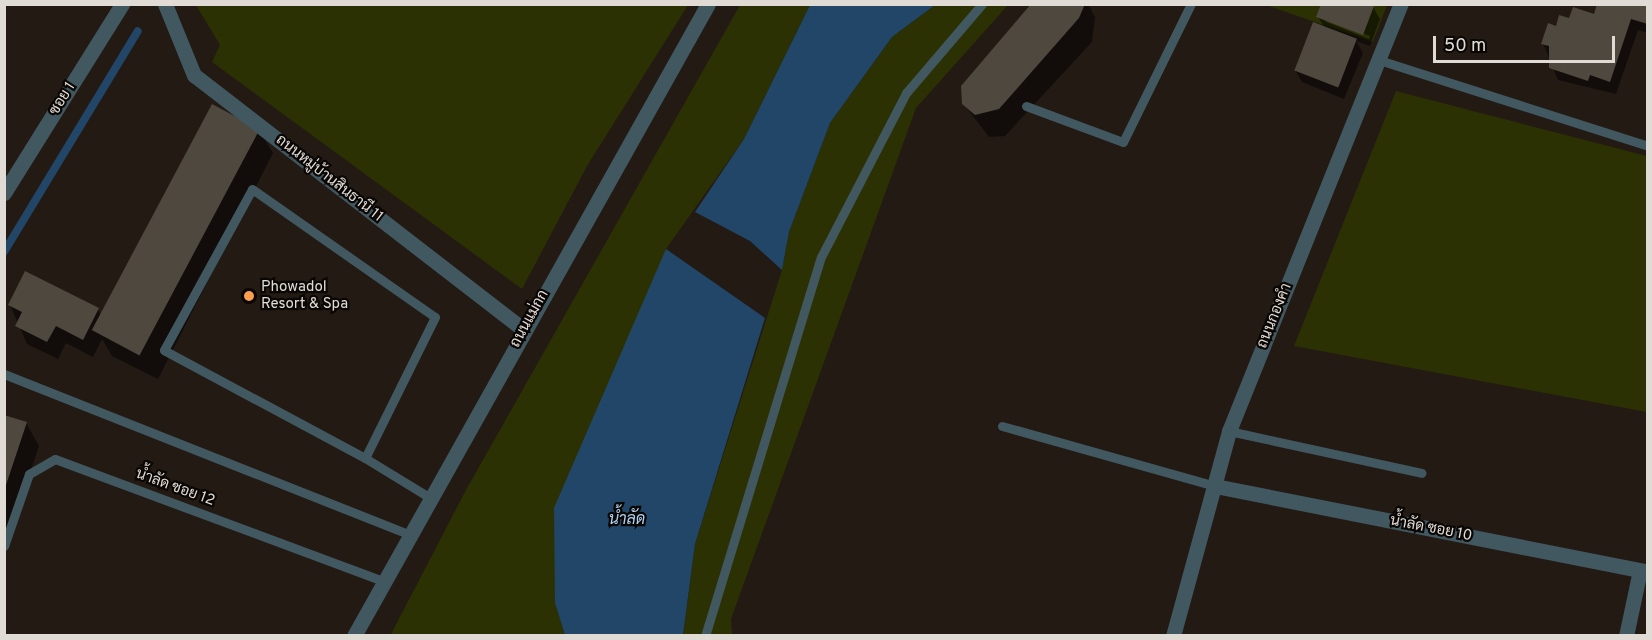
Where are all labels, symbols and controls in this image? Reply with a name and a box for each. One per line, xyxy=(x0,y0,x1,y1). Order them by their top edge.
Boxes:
scale bar xyxy=(1436,24,1618,62)
text: 50 m xyxy=(1444,35,1486,58)
street label: ซอย 1 xyxy=(46,79,80,119)
street label: ถนนหมู่บ้านสินธานี 11 xyxy=(272,132,386,226)
place label: Phowadol Resort & Spa xyxy=(261,278,348,313)
street label: ถนนกองคำ xyxy=(1254,281,1296,351)
street label: ถนนแม่กก xyxy=(507,287,553,351)
marker: Phowadol Resort & Spa xyxy=(242,289,256,303)
street label: น้ำลัด ซอย 12 xyxy=(133,465,217,511)
water label: น้ำลัด xyxy=(609,510,645,530)
street label: น้ำลัด ซอย 10 xyxy=(1388,512,1474,546)

